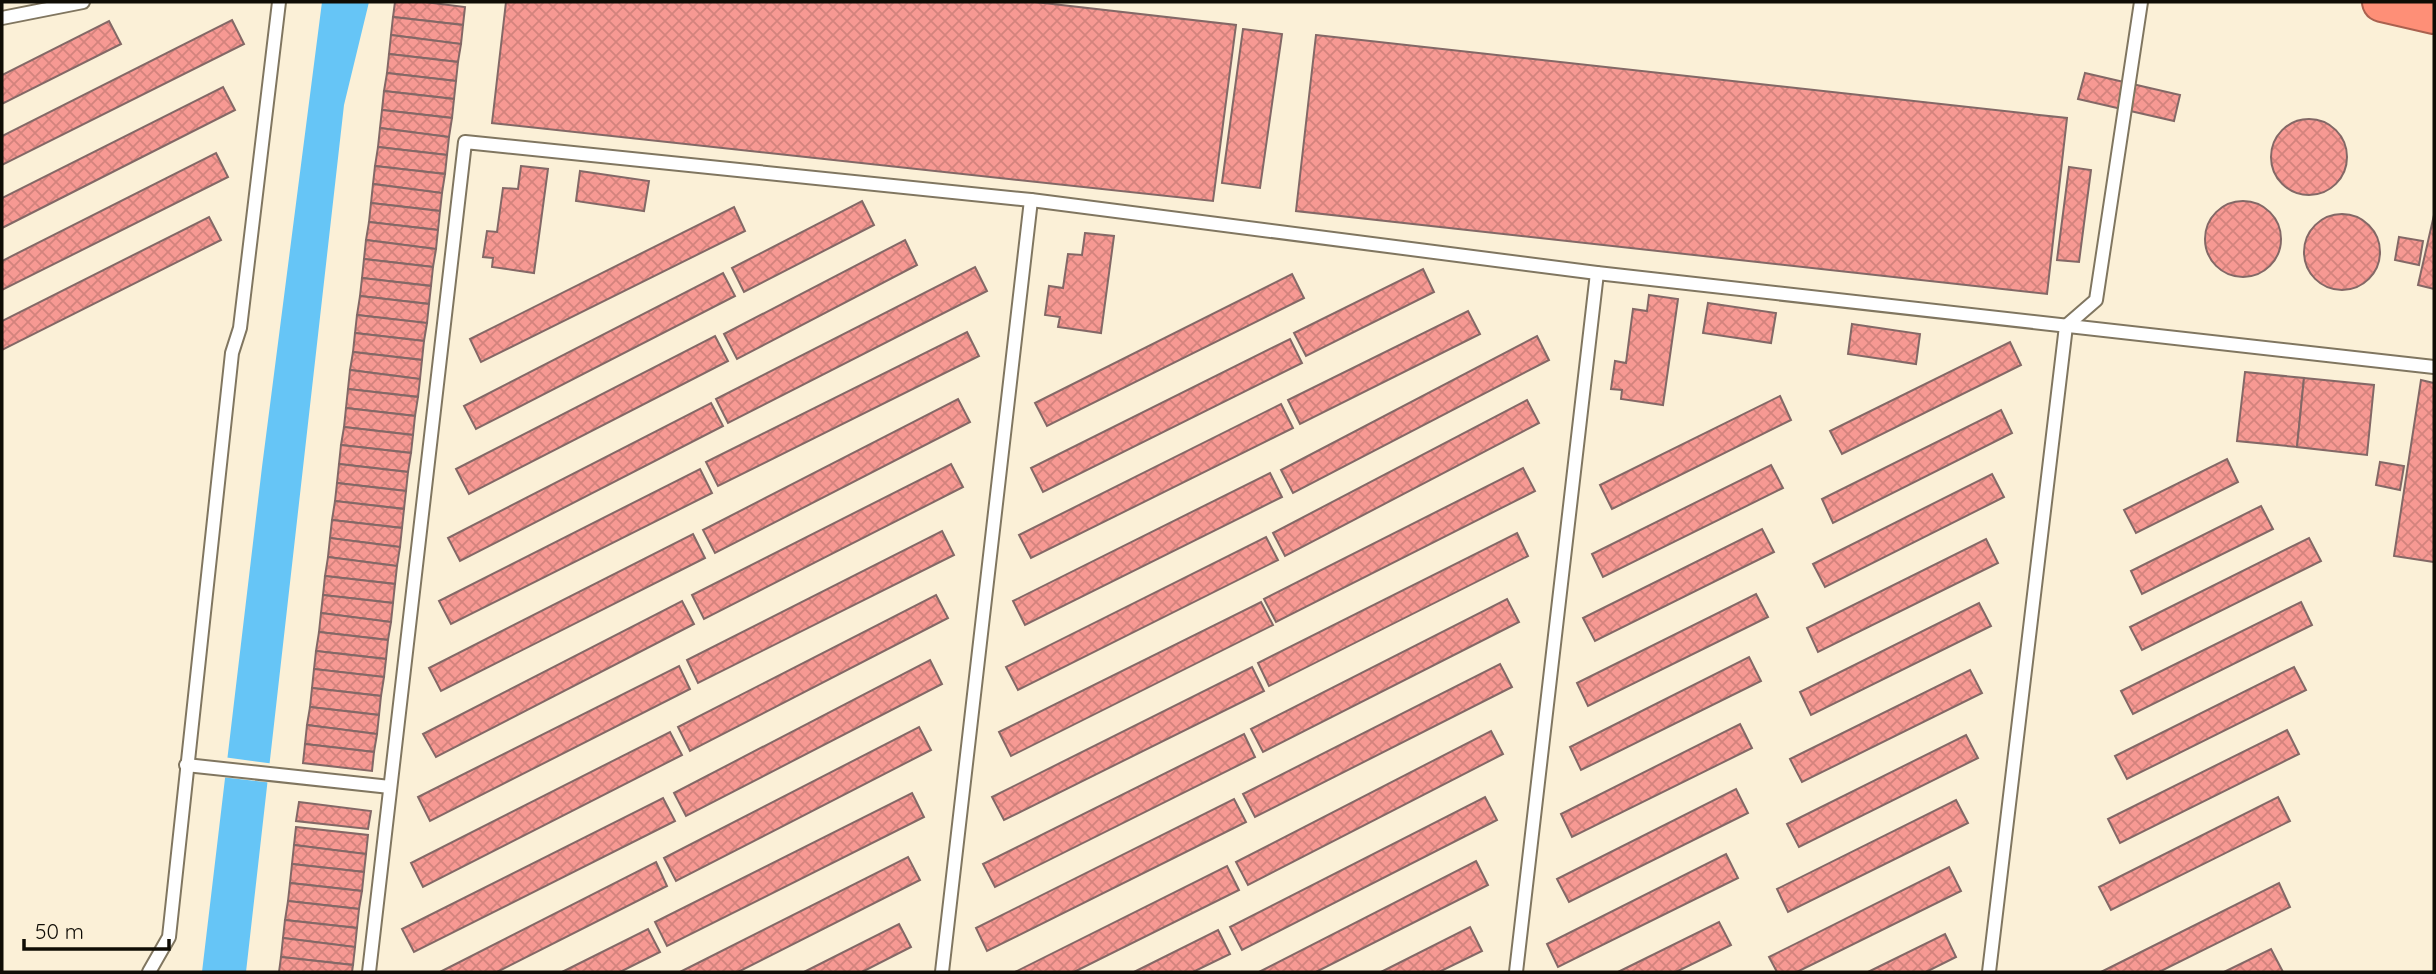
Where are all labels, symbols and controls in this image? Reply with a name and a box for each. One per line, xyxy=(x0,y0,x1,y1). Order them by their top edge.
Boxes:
scale bar xyxy=(24,908,170,952)
text: 50 m xyxy=(35,918,84,944)

